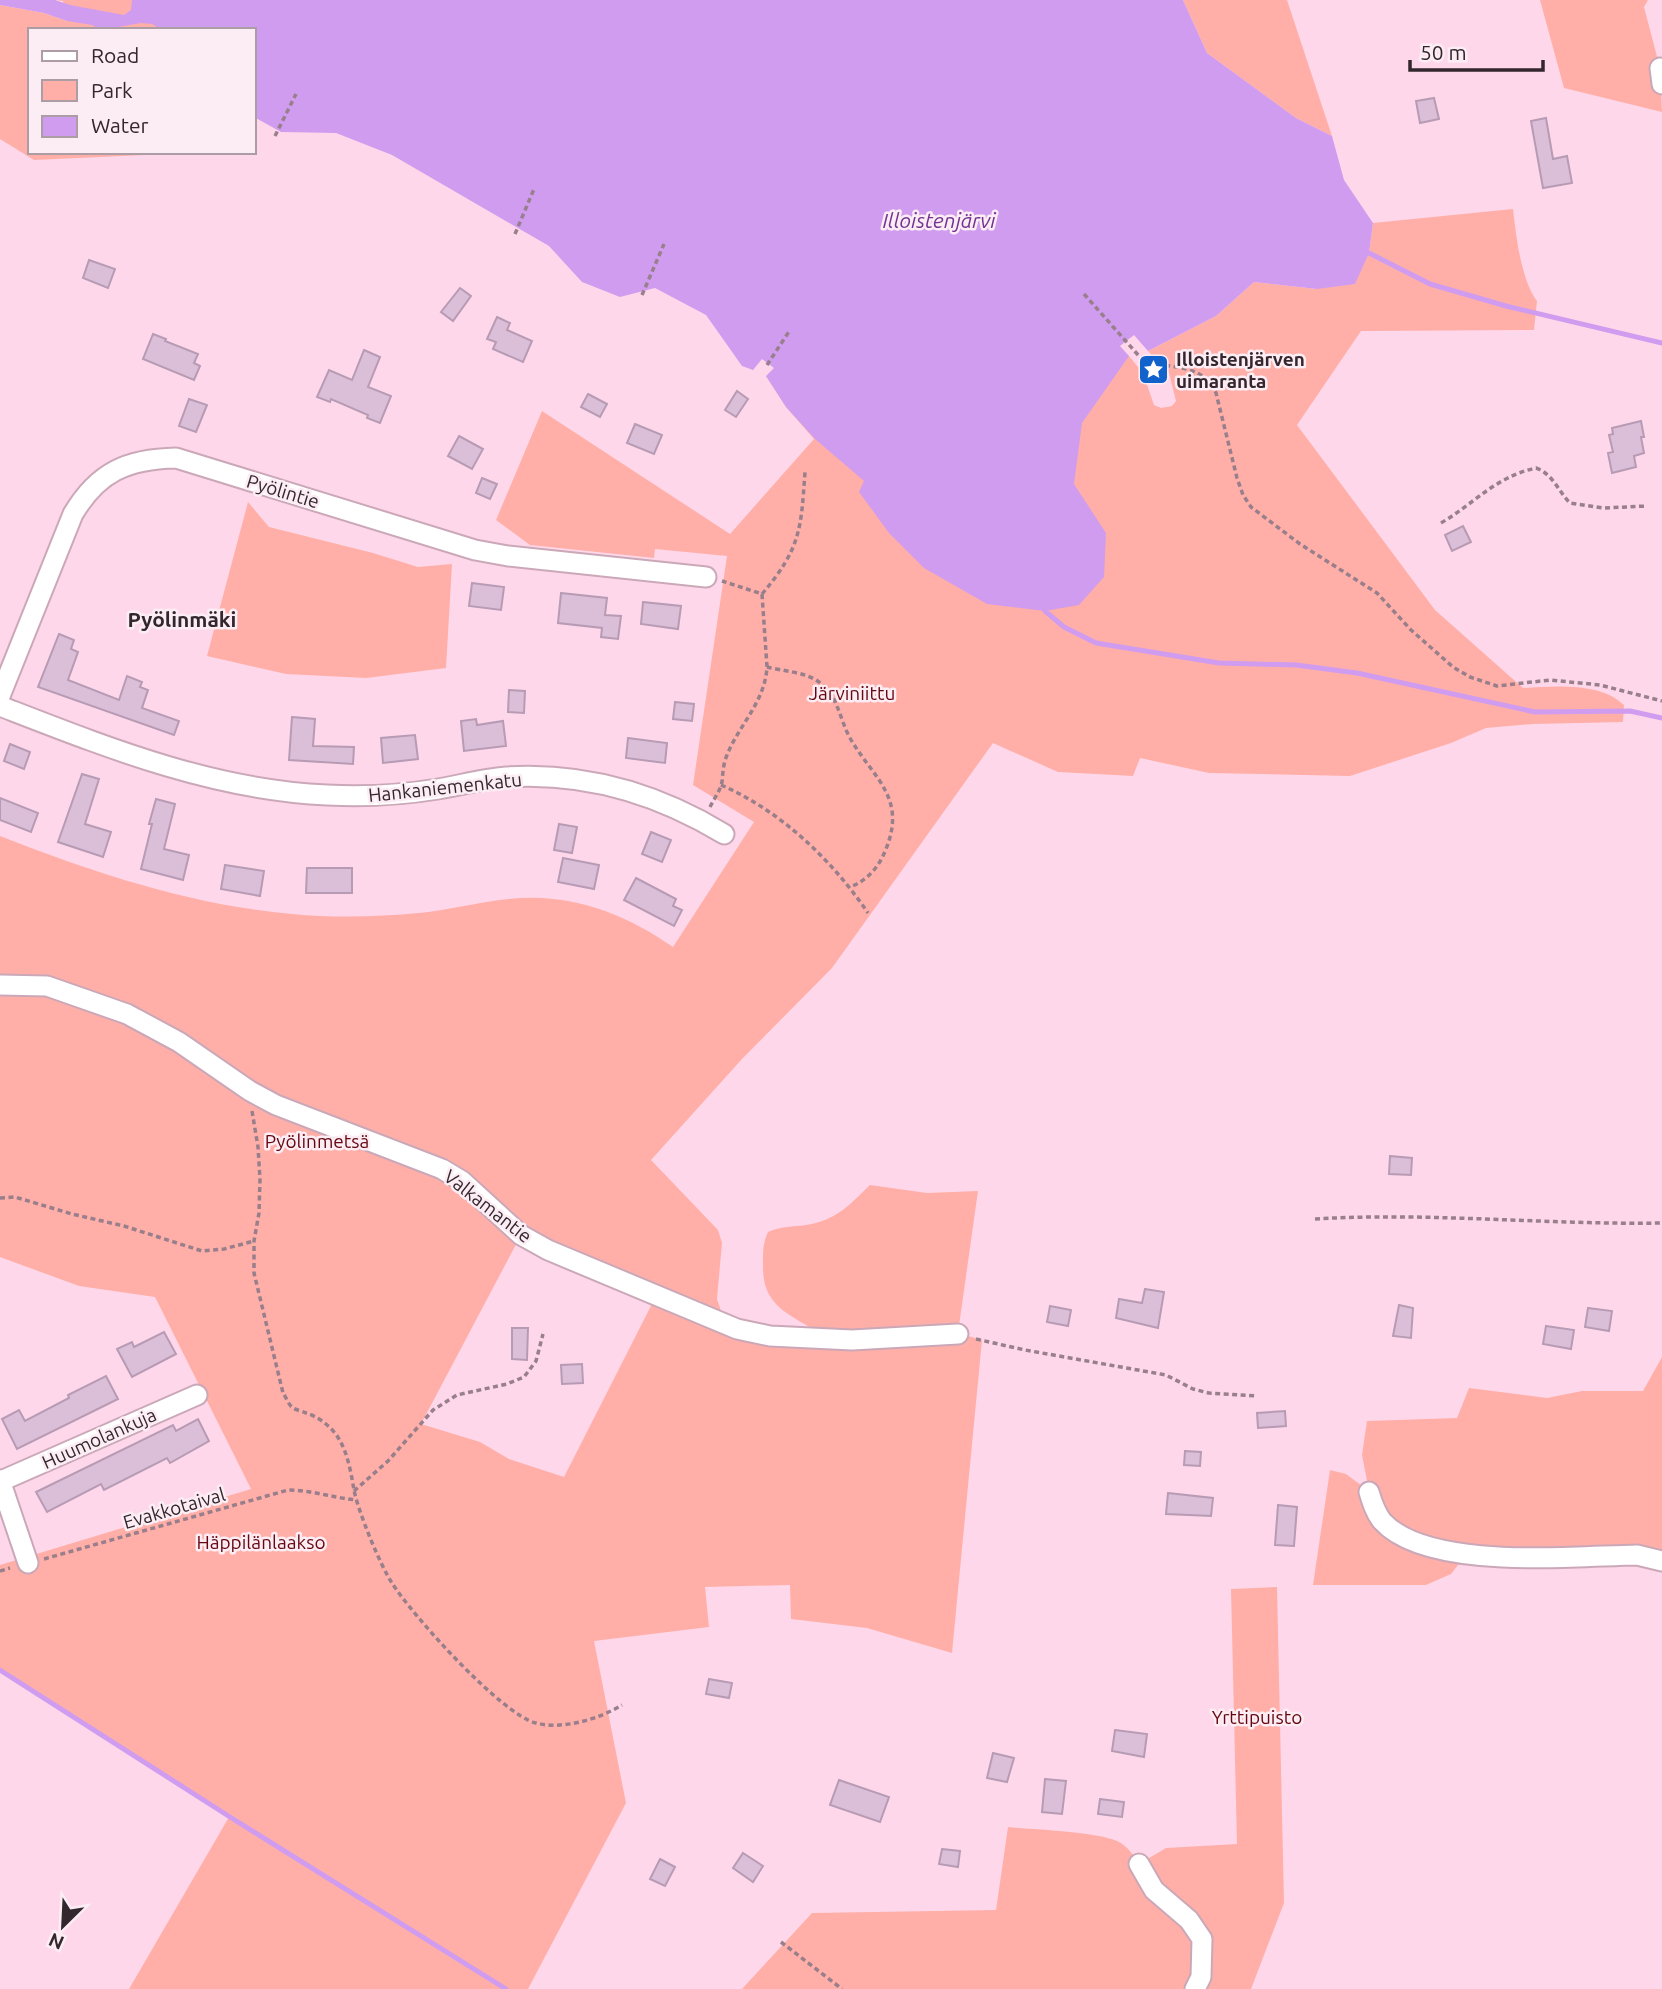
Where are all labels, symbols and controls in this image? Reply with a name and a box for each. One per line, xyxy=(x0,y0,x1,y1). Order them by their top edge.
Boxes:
legend xyxy=(28,28,256,154)
scale bar xyxy=(1410,28,1543,72)
text: 50 m xyxy=(1420,40,1467,64)
text: Road xyxy=(91,43,139,67)
text: Park xyxy=(91,78,133,102)
text: Water xyxy=(91,113,149,137)
water label: Illoistenjärvi xyxy=(883,208,996,232)
place label: Illoistenjärven uimaranta xyxy=(1176,348,1305,392)
place icon: Illoistenjärven uimaranta xyxy=(1136,353,1170,387)
street label: Pyölintie xyxy=(244,470,322,512)
district label: Pyölinmäki xyxy=(128,607,236,631)
park label: Järviniittu xyxy=(809,682,895,704)
street label: Hankaniemenkatu xyxy=(367,768,523,806)
park label: Pyölinmetsä xyxy=(265,1130,369,1152)
street label: Valkamantie xyxy=(440,1165,536,1247)
street label: Huumolankuja xyxy=(38,1403,160,1473)
street label: Evakkotaival xyxy=(120,1483,228,1533)
park label: Häppilänlaakso xyxy=(197,1531,326,1553)
park label: Yrttipuisto xyxy=(1212,1706,1302,1728)
north arrow xyxy=(28,1891,98,1961)
text: N xyxy=(45,1929,67,1954)

